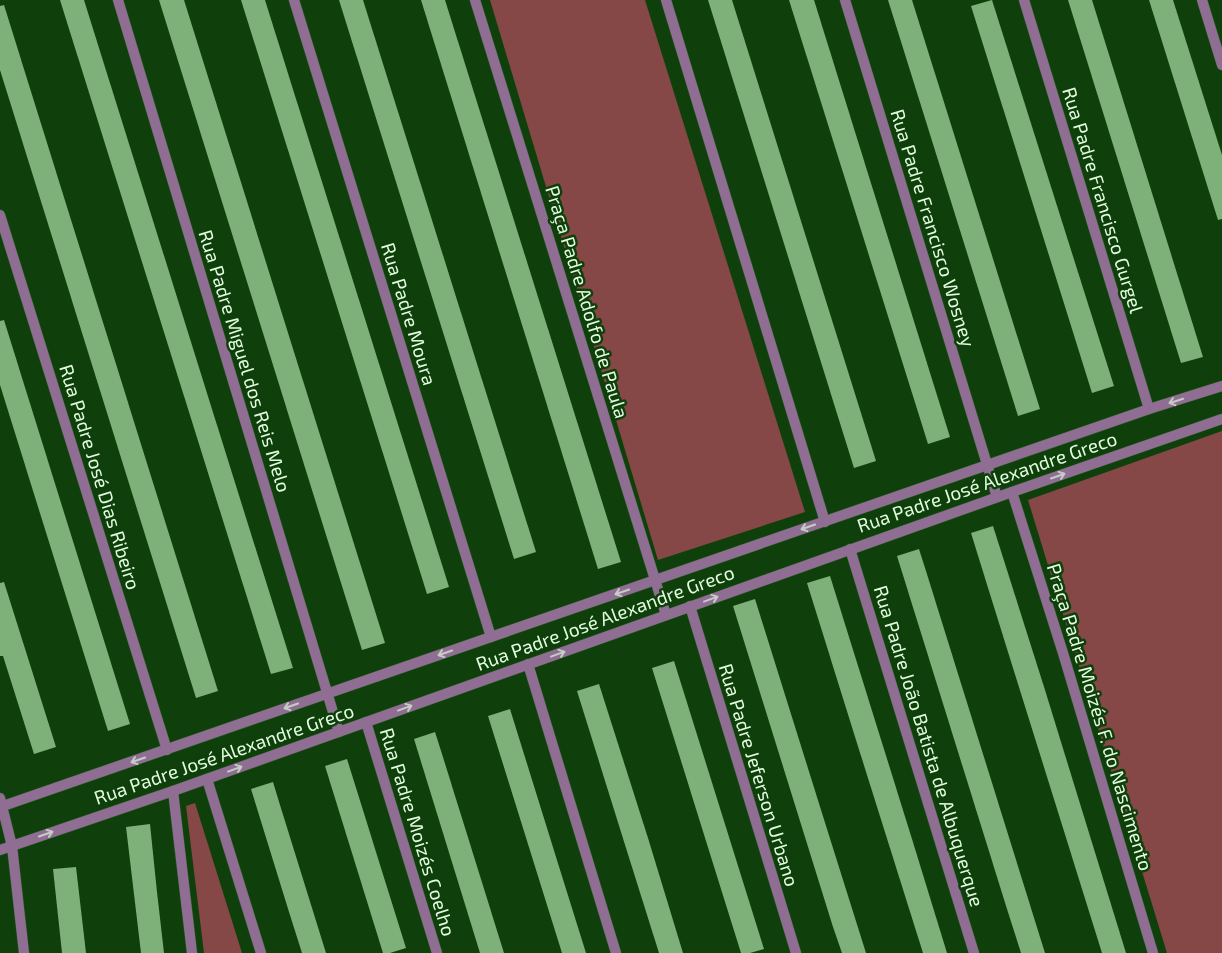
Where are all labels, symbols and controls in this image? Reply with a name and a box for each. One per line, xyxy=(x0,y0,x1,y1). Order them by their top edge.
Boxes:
street label: Rua Padre Francisco Gurgel xyxy=(1058,84,1149,316)
street label: Rua Padre Francisco Wosney xyxy=(886,106,981,350)
street label: Praça Padre Adolfo de Paula xyxy=(540,183,634,421)
street label: Rua Padre Miguel dos Reis Melo xyxy=(195,227,296,495)
street label: Rua Padre Moura xyxy=(377,240,442,388)
street label: Rua Padre José Dias Ribeiro xyxy=(55,361,146,592)
one-way arrow xyxy=(1168,397,1184,406)
street label: Rua Padre José Alexandre Greco xyxy=(854,426,1120,537)
one-way arrow xyxy=(1049,470,1065,480)
one-way arrow xyxy=(801,523,817,532)
street label: Rua Padre José Alexandre Greco xyxy=(472,560,737,675)
street label: Praça Padre Moizés F. do Nascimento xyxy=(1042,560,1158,874)
street label: Rua Padre João Batista de Albuquerque xyxy=(870,582,989,909)
one-way arrow xyxy=(614,588,630,597)
one-way arrow xyxy=(702,594,718,603)
one-way arrow xyxy=(438,649,453,658)
one-way arrow xyxy=(549,649,565,658)
street label: Rua Padre Jeferson Urbano xyxy=(715,661,804,889)
street label: Rua Padre José Alexandre Greco xyxy=(91,698,357,809)
one-way arrow xyxy=(284,702,300,711)
one-way arrow xyxy=(396,703,412,712)
street label: Rua Padre Moizés Coelho xyxy=(376,725,461,939)
one-way arrow xyxy=(130,755,146,765)
one-way arrow xyxy=(227,764,242,773)
one-way arrow xyxy=(38,829,54,838)

